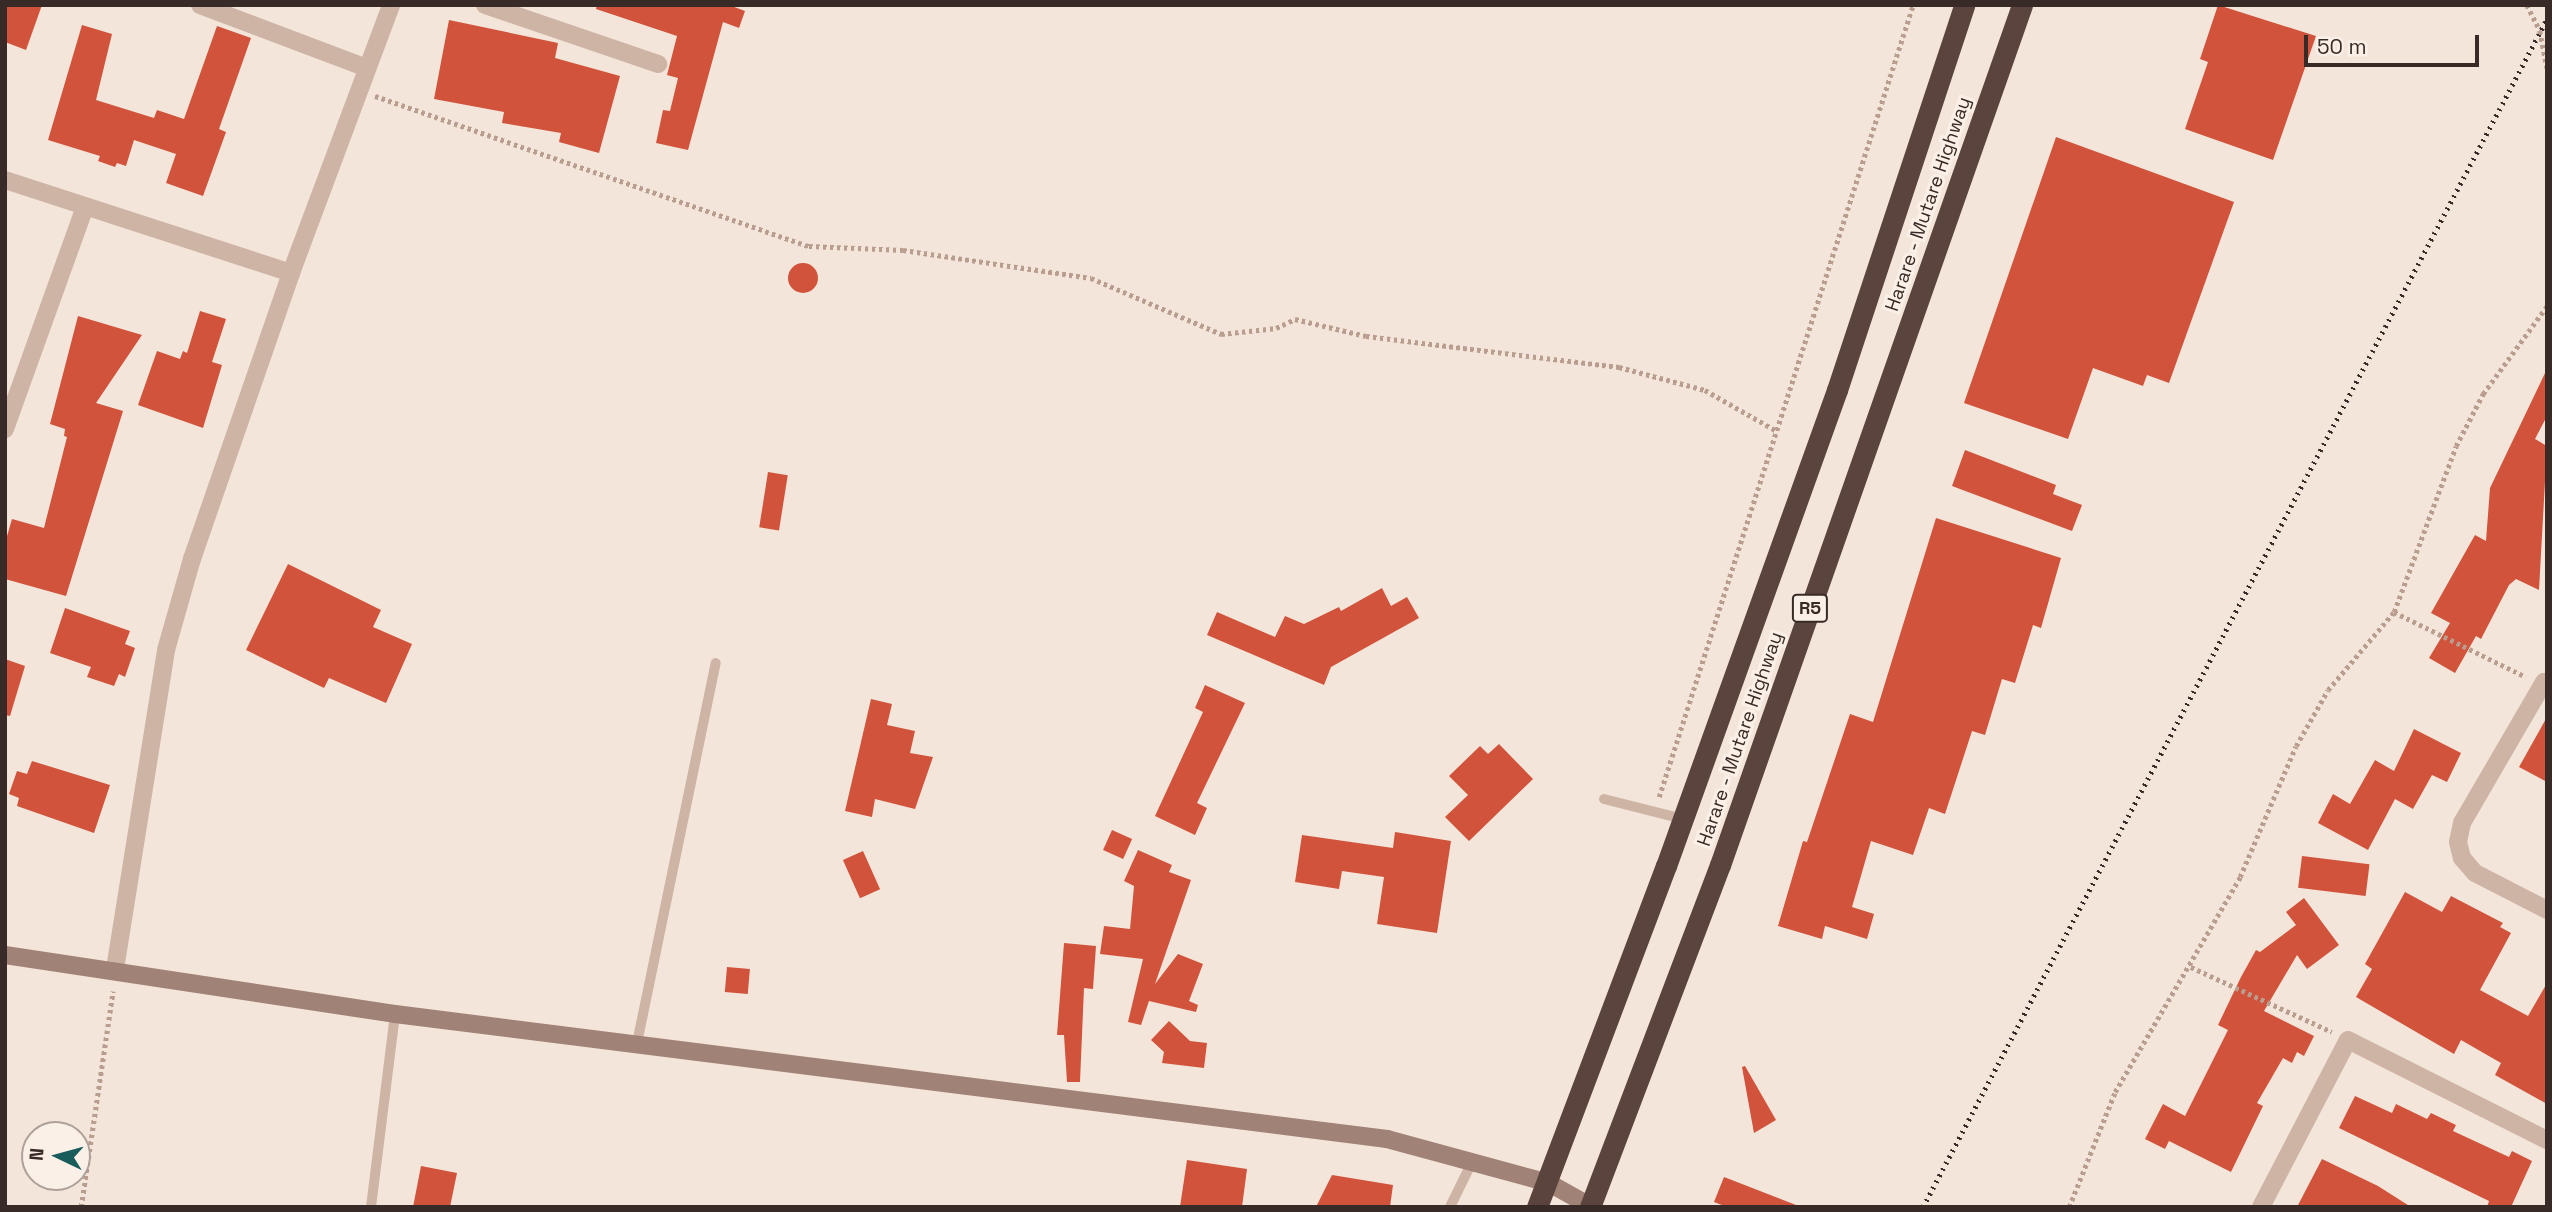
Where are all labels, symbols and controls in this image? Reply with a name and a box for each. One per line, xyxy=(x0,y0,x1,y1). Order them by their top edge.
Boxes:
scale bar xyxy=(2307,21,2482,65)
text: 50 m xyxy=(2317,33,2367,60)
street label: Harare - Mutare Highway xyxy=(1880,93,1976,315)
road number: R5 xyxy=(1791,594,1829,622)
street label: Harare - Mutare Highway xyxy=(1692,628,1788,850)
north arrow xyxy=(21,1121,91,1191)
text: N xyxy=(24,1147,50,1162)

